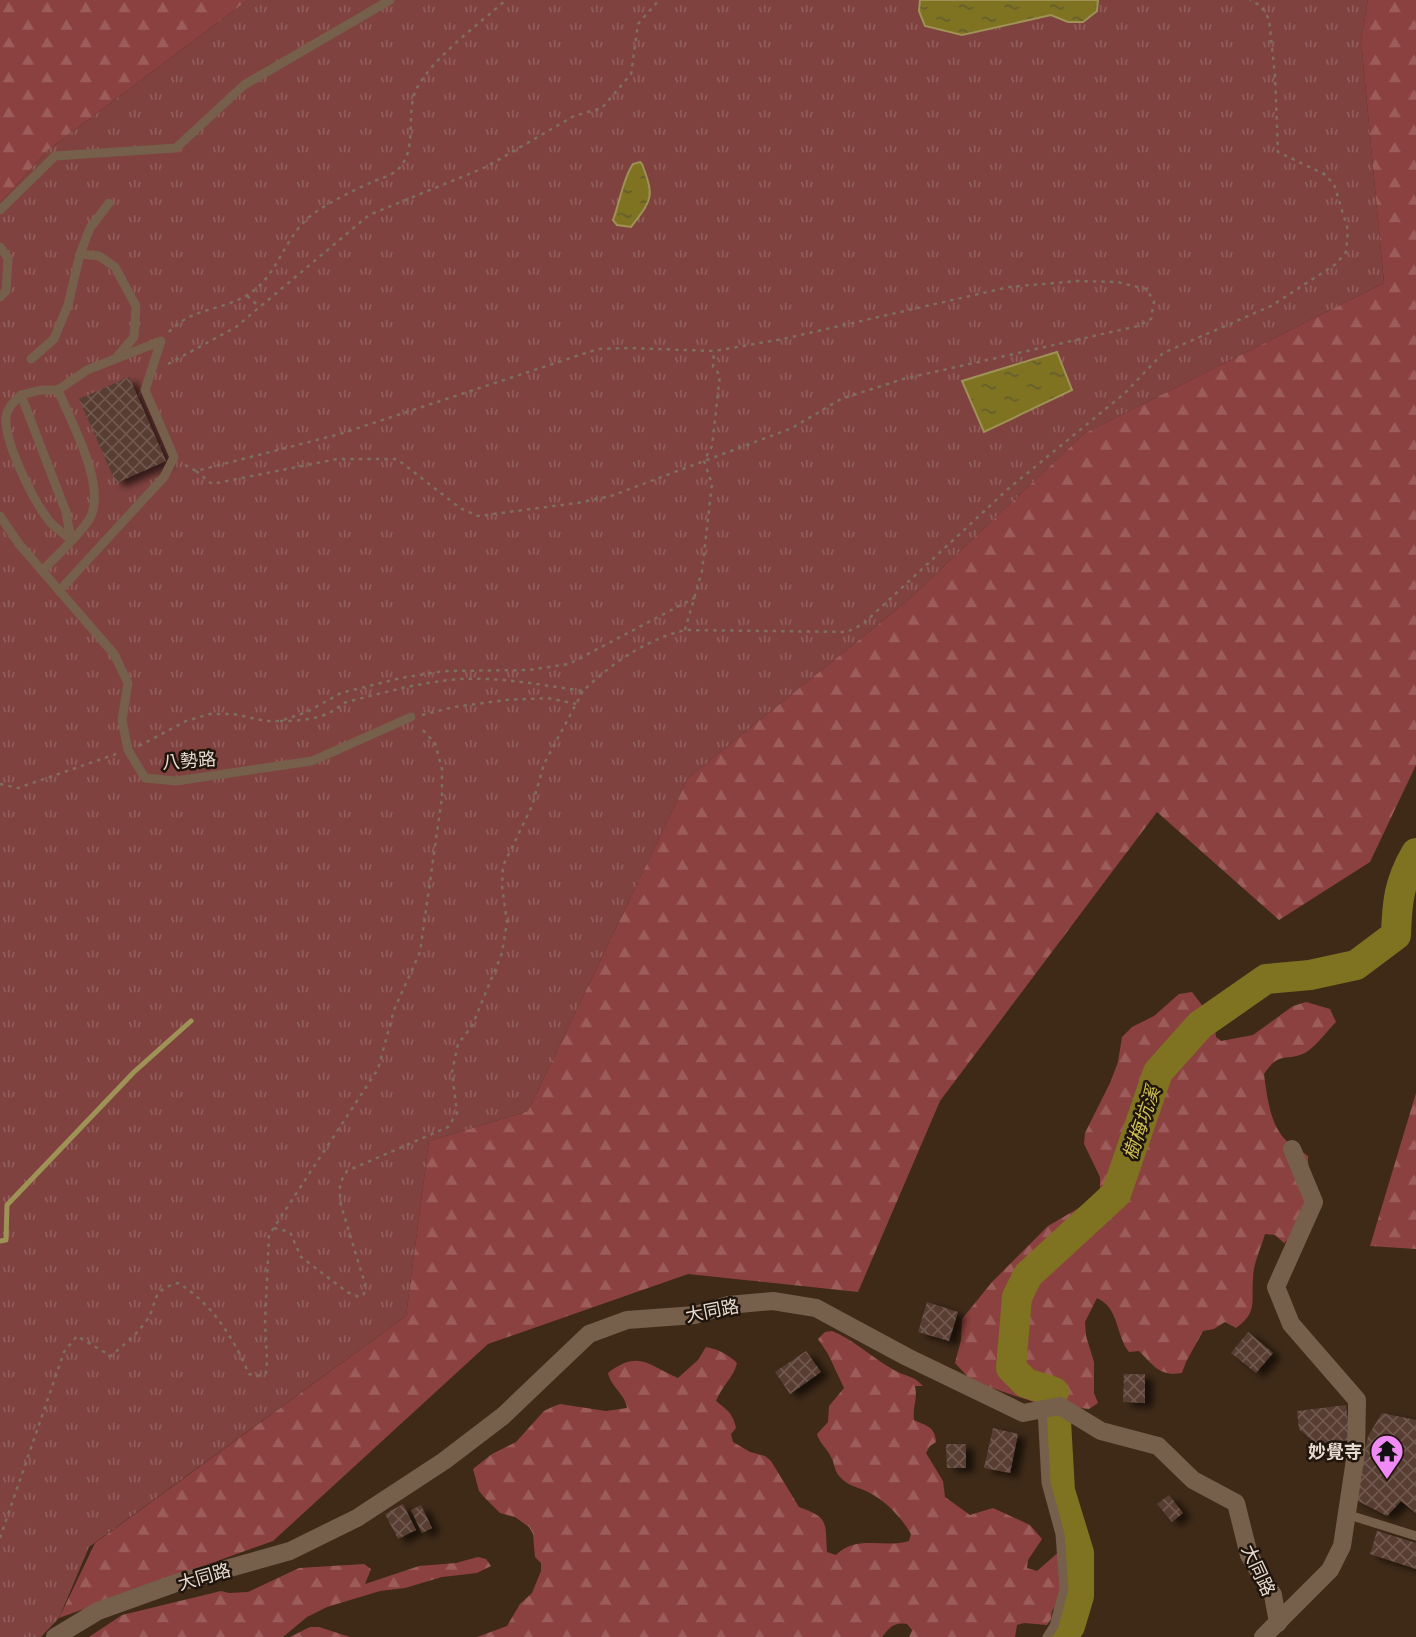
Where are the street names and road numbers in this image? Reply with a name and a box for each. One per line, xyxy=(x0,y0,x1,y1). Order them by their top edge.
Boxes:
street label: 八勢路 xyxy=(161,748,217,772)
street label: 大同路 xyxy=(684,1295,740,1325)
street label: 大同路 xyxy=(1239,1541,1279,1599)
street label: 大同路 xyxy=(175,1559,233,1593)

